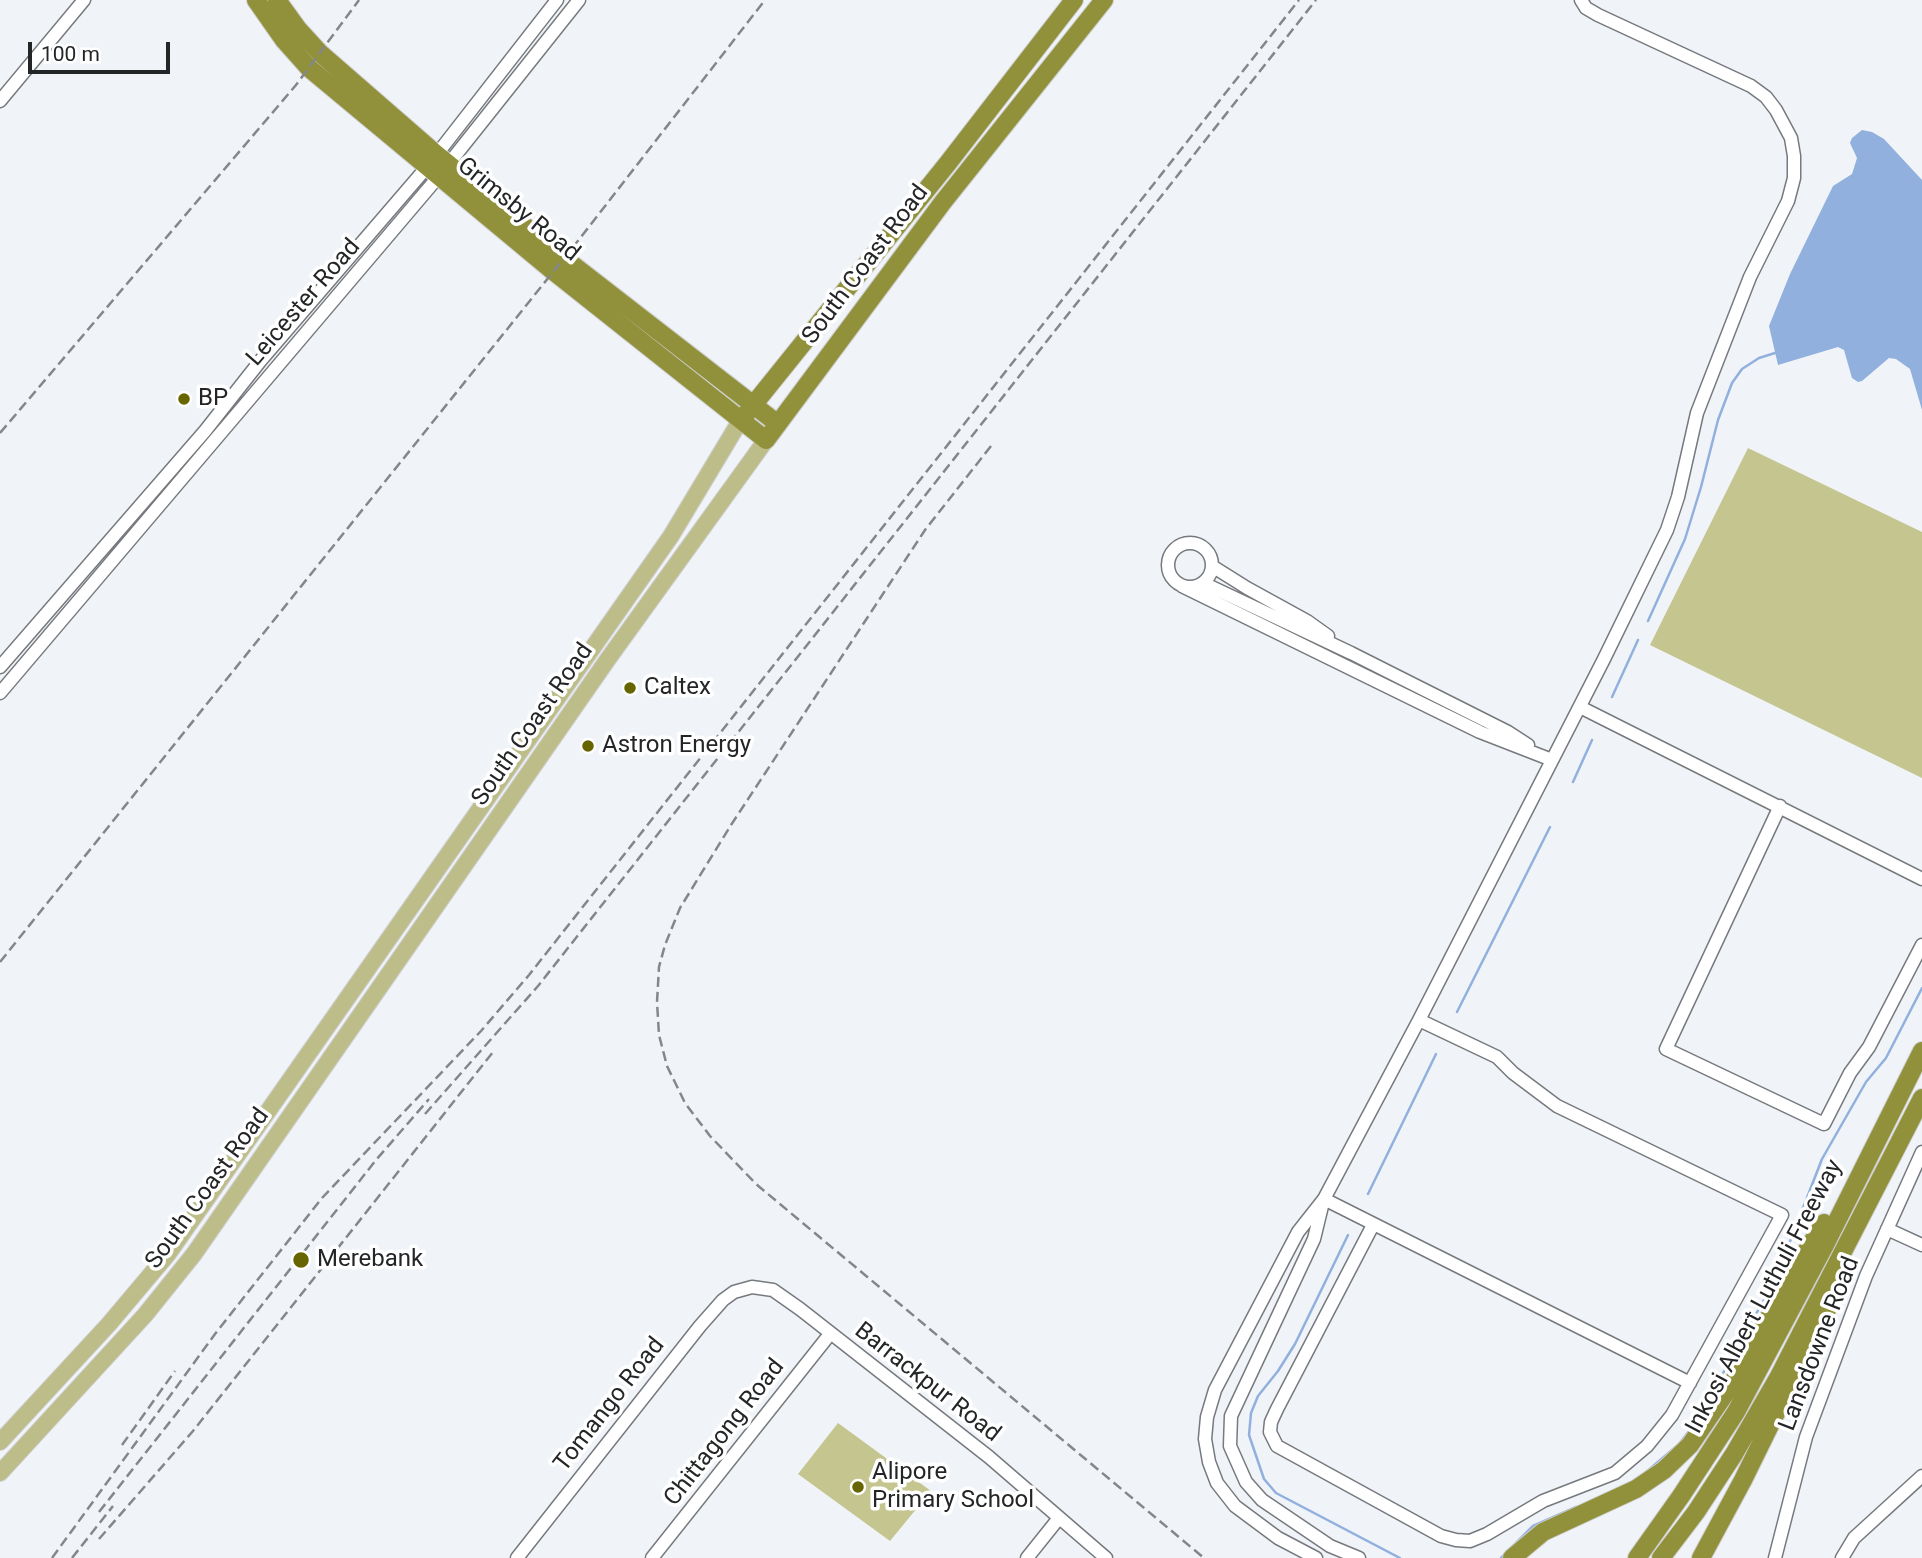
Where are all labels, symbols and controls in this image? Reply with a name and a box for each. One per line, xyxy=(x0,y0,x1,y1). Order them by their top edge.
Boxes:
scale bar xyxy=(32,28,173,72)
text: 100 m xyxy=(41,42,100,66)
street label: Grimsby Road xyxy=(451,152,585,268)
street label: South Coast Road xyxy=(797,180,935,350)
street label: Leicester Road xyxy=(241,234,367,372)
place label: BP xyxy=(198,385,228,413)
marker: BP xyxy=(176,391,192,407)
street label: South Coast Road xyxy=(466,638,600,812)
place label: Caltex xyxy=(644,674,711,702)
marker: Caltex xyxy=(622,680,638,696)
place label: Astron Energy xyxy=(602,732,751,760)
marker: Astron Energy xyxy=(580,738,596,754)
street label: South Coast Road xyxy=(140,1103,276,1275)
street label: Inkosi Albert Luthuli Freeway xyxy=(1680,1155,1850,1439)
place label: Merebank xyxy=(317,1246,423,1274)
marker: Merebank xyxy=(291,1250,311,1270)
street label: Lansdowne Road xyxy=(1774,1253,1866,1435)
street label: Barrackpur Road xyxy=(848,1317,1006,1449)
street label: Tomango Road xyxy=(549,1332,671,1478)
street label: Chittagong Road xyxy=(659,1354,791,1512)
place label: Alipore Primary School xyxy=(872,1459,1034,1515)
marker: Alipore Primary School xyxy=(850,1479,866,1495)

